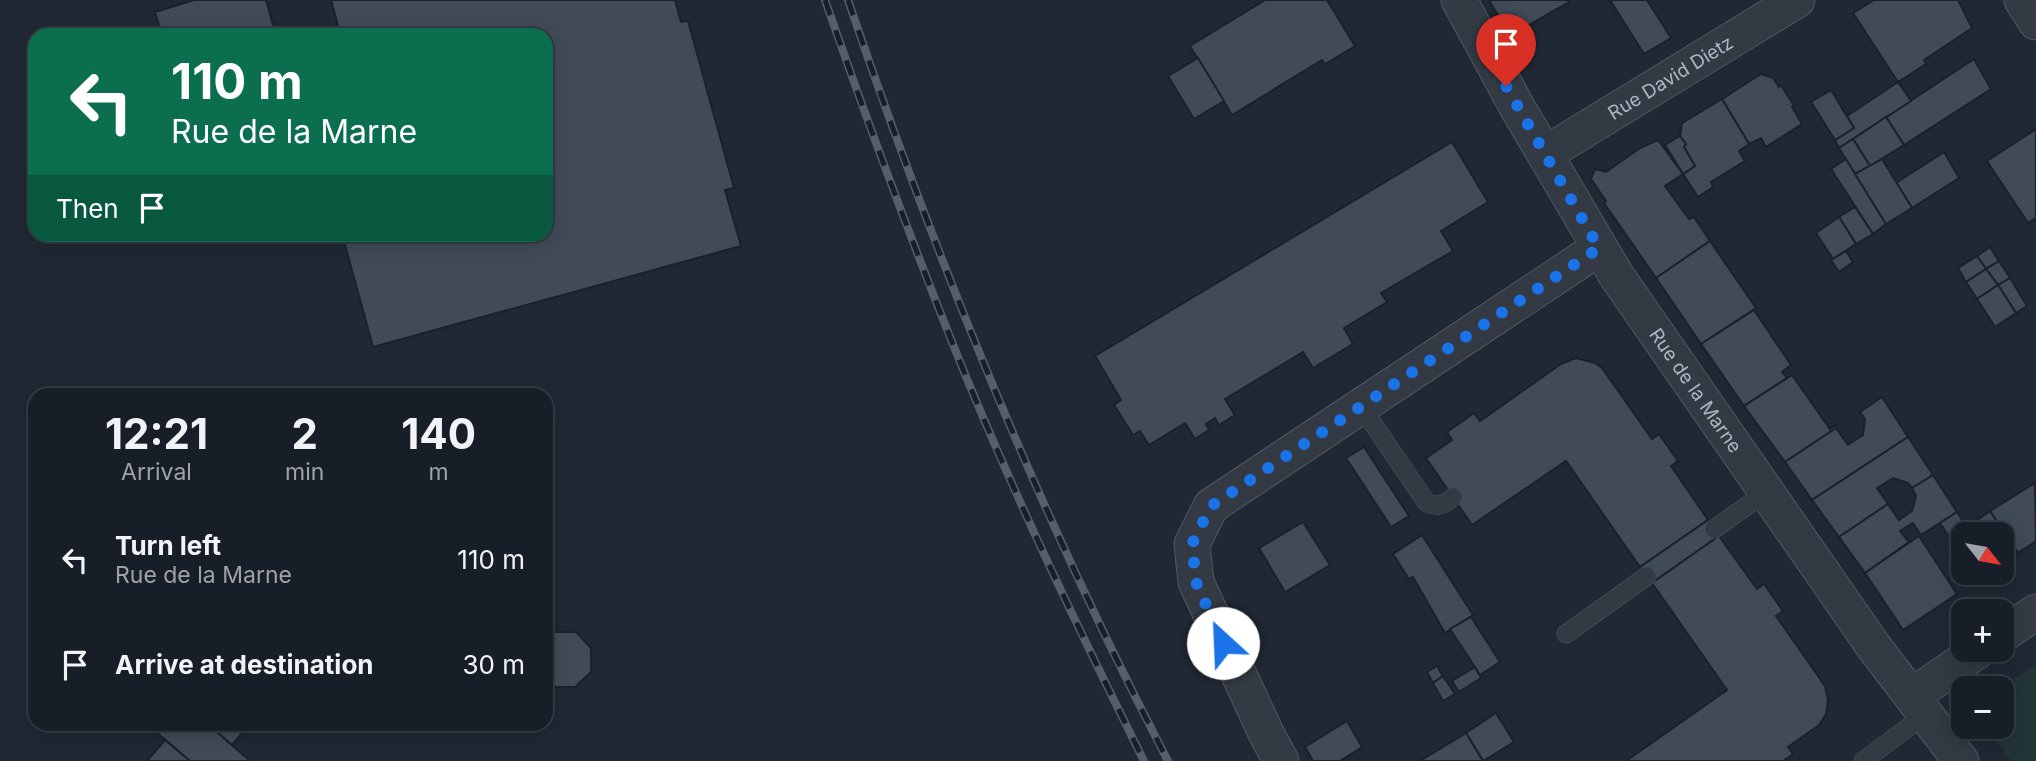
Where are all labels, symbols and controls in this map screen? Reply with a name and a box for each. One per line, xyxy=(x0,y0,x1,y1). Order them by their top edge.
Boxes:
pin xyxy=(1476,14,1536,86)
icon: arrive xyxy=(1487,25,1525,63)
street label: Rue David Dietz xyxy=(1604,30,1737,124)
text: 110 m xyxy=(171,52,303,111)
icon: left xyxy=(56,56,147,147)
text: Rue de la Marne xyxy=(171,112,417,151)
icon: arrive xyxy=(133,189,171,227)
text: Then xyxy=(56,193,119,224)
street label: Rue de la Marne xyxy=(1645,324,1747,457)
text: 12:21 xyxy=(105,408,208,459)
text: 2 xyxy=(291,408,318,459)
text: 140 xyxy=(401,408,476,459)
text: Arrival xyxy=(121,458,192,486)
text: min xyxy=(285,458,324,486)
text: m xyxy=(429,458,449,486)
north arrow xyxy=(1951,522,2014,584)
map controls xyxy=(1951,522,2014,739)
text: Turn left xyxy=(115,530,221,561)
icon: left xyxy=(56,541,94,579)
text: 110 m xyxy=(457,544,525,575)
text: Rue de la Marne xyxy=(115,561,292,589)
button: + xyxy=(1951,599,2014,662)
position arrow xyxy=(1186,606,1260,680)
icon: arrive xyxy=(56,646,94,684)
text: Arrive at destination xyxy=(115,649,374,680)
text: 30 m xyxy=(462,649,525,680)
button: − xyxy=(1951,676,2014,739)

